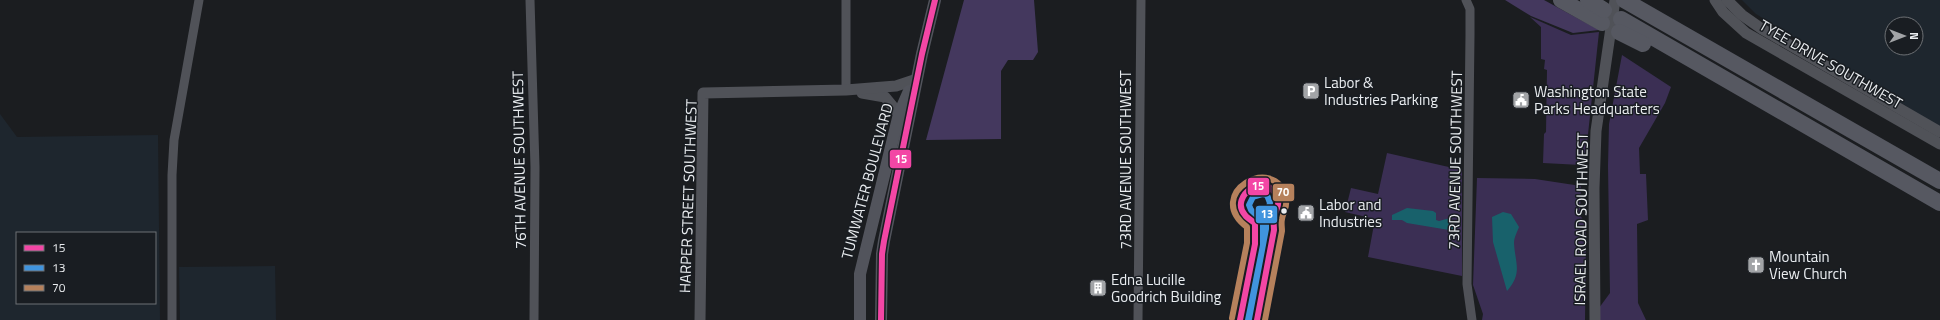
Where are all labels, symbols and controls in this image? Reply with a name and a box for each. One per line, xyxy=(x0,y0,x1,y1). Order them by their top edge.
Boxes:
street label: TYEE DRIVE SOUTHWEST xyxy=(1755,14,1907,115)
north arrow xyxy=(1884,16,1924,56)
text: N xyxy=(1906,32,1922,40)
street label: 73RD AVENUE SOUTHWEST xyxy=(1114,70,1137,250)
street label: 73RD AVENUE SOUTHWEST xyxy=(1442,70,1468,250)
street label: 76TH AVENUE SOUTHWEST xyxy=(506,71,532,249)
place label: Labor & Industries Parking xyxy=(1324,71,1438,111)
place label: Washington State Parks Headquarters xyxy=(1534,80,1660,120)
parking icon: Labor & Industries Parking xyxy=(1301,81,1321,101)
public building icon: Washington State Parks Headquarters xyxy=(1511,90,1531,110)
street label: HARPER STREET SOUTHWEST xyxy=(673,98,703,294)
street label: TUMWATER BOULEVARD xyxy=(835,100,899,262)
street label: ISRAEL ROAD SOUTHWEST xyxy=(1568,132,1594,306)
line badge: 15 xyxy=(889,149,912,169)
text: 15 xyxy=(895,151,907,167)
line badge: 15 xyxy=(1247,177,1270,196)
text: 15 xyxy=(1252,178,1264,194)
line badge: 70 xyxy=(1272,183,1295,202)
text: 70 xyxy=(1277,184,1289,200)
place label: Labor and Industries xyxy=(1319,193,1382,233)
public building icon: Labor and Industries xyxy=(1296,203,1316,223)
line badge: 13 xyxy=(1255,205,1278,224)
text: 13 xyxy=(1261,206,1273,222)
unlabelled marker xyxy=(1279,206,1289,216)
legend xyxy=(16,232,156,304)
text: 15 xyxy=(52,238,66,257)
place label: Mountain View Church xyxy=(1769,245,1847,285)
church icon: Mountain View Church xyxy=(1746,255,1766,275)
text: 13 xyxy=(52,258,65,277)
place label: Edna Lucille Goodrich Building xyxy=(1111,268,1222,308)
text: 70 xyxy=(52,278,66,297)
building icon: Edna Lucille Goodrich Building xyxy=(1088,278,1108,298)

